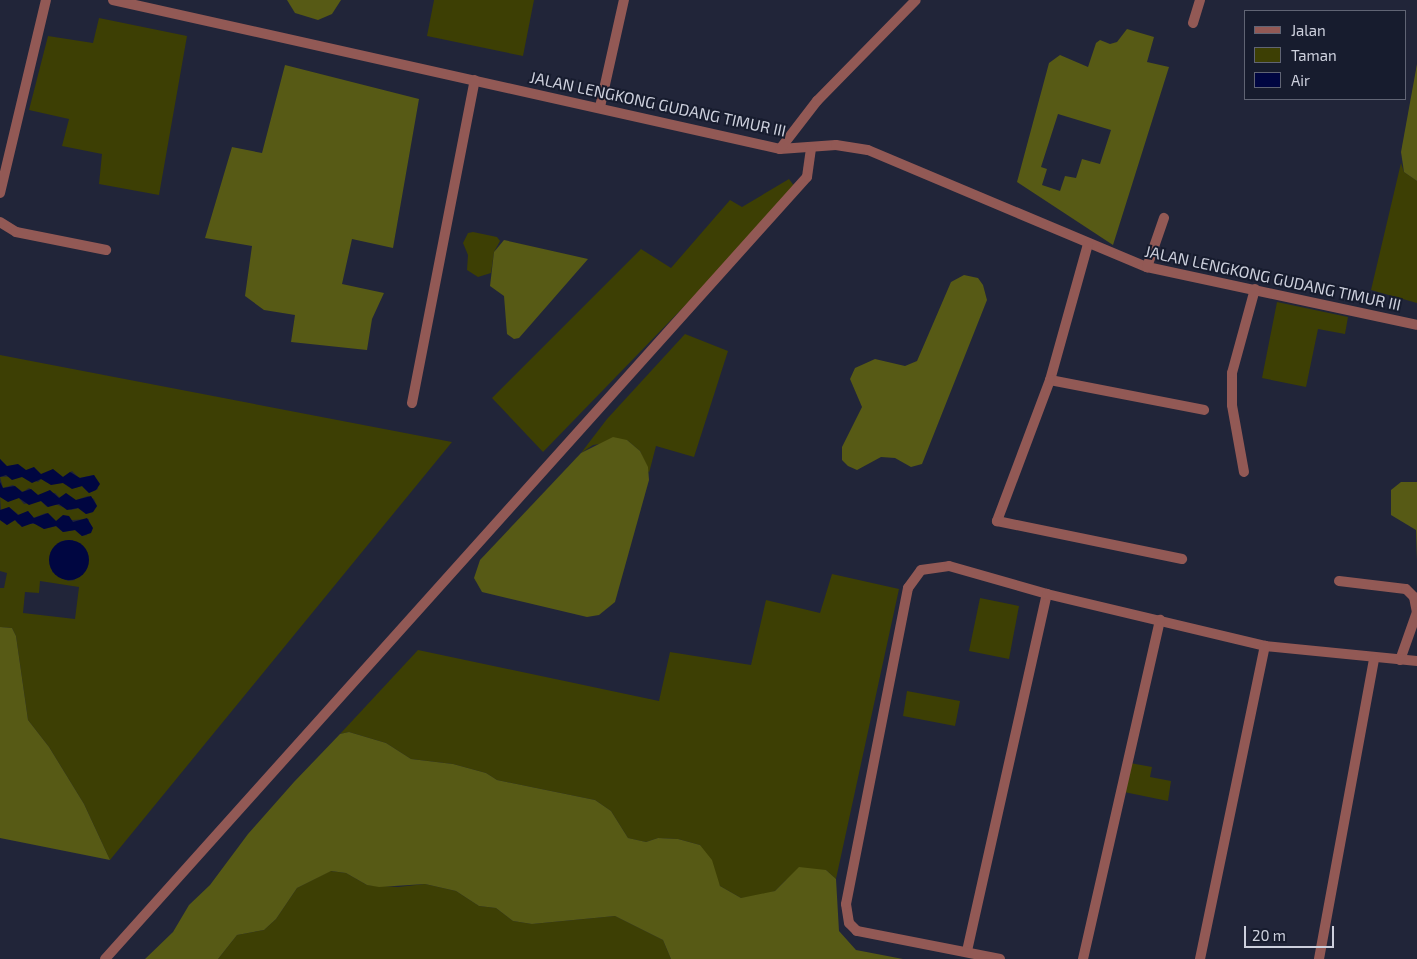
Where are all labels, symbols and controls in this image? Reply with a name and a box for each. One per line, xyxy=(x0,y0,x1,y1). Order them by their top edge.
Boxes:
legend xyxy=(1244,10,1407,100)
text: Jalan xyxy=(1291,21,1326,39)
text: Taman xyxy=(1291,46,1337,64)
street label: JALAN LENGKONG GUDANG TIMUR III xyxy=(528,67,788,141)
text: Air xyxy=(1291,71,1310,89)
street label: JALAN LENGKONG GUDANG TIMUR III xyxy=(1143,241,1403,315)
scale bar xyxy=(1247,916,1337,948)
text: 20 m xyxy=(1252,926,1286,944)

